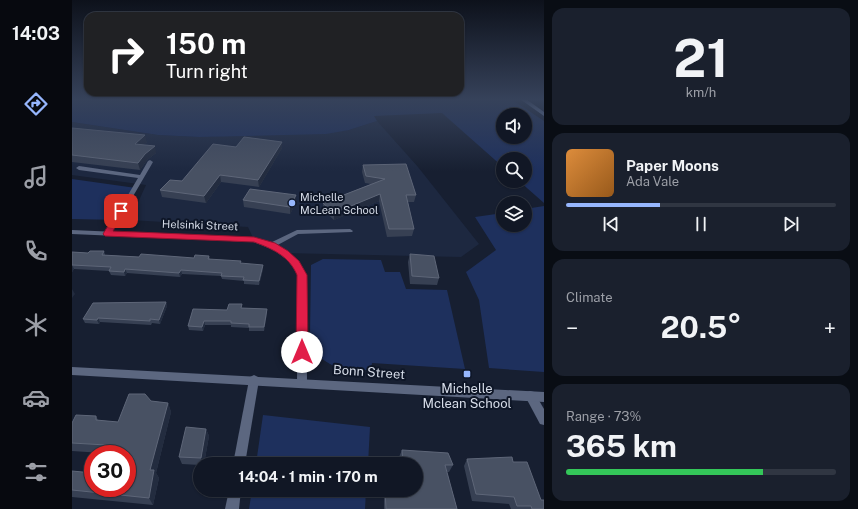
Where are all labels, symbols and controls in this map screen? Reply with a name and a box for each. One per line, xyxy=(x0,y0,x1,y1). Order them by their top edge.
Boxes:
text: 14:03 xyxy=(12,23,60,44)
text: 150 m xyxy=(166,27,246,60)
icon: right xyxy=(100,28,152,80)
text: 21 xyxy=(673,28,729,89)
text: Turn right xyxy=(166,61,248,82)
text: km/h xyxy=(686,85,716,100)
icon: directions xyxy=(22,90,50,118)
map controls xyxy=(496,108,532,232)
button: sound xyxy=(496,108,532,144)
button: search xyxy=(496,152,532,188)
text: Paper Moons xyxy=(626,157,719,174)
icon: music xyxy=(22,163,50,191)
text: Ada Vale xyxy=(626,174,679,189)
place label: Michelle McLean School xyxy=(300,191,378,216)
pin xyxy=(104,194,138,228)
button: layers xyxy=(496,196,532,232)
marker: Michelle McLean School xyxy=(287,198,297,208)
icon: arrive xyxy=(110,200,132,222)
icon: previous xyxy=(600,213,622,235)
icon: pause xyxy=(690,213,712,235)
icon: next xyxy=(780,213,802,235)
street label: Helsinki Street xyxy=(162,218,238,232)
icon: phone xyxy=(22,237,50,265)
text: Climate xyxy=(566,290,613,305)
text: 20.5° xyxy=(661,309,741,345)
icon: climate xyxy=(22,311,50,339)
text: − xyxy=(566,315,578,341)
text: + xyxy=(824,315,836,341)
position arrow xyxy=(281,331,323,373)
street label: Bonn Street xyxy=(332,362,406,382)
marker: Michelle Mclean School xyxy=(462,369,472,379)
place label: Michelle Mclean School xyxy=(423,381,512,411)
icon: car xyxy=(22,384,50,412)
text: Range · 73% xyxy=(566,409,641,424)
text: 365 km xyxy=(566,428,677,464)
speed limit sign: 30 xyxy=(84,445,136,497)
icon: filters xyxy=(22,458,50,486)
text: 14:04 · 1 min · 170 m xyxy=(238,468,378,485)

